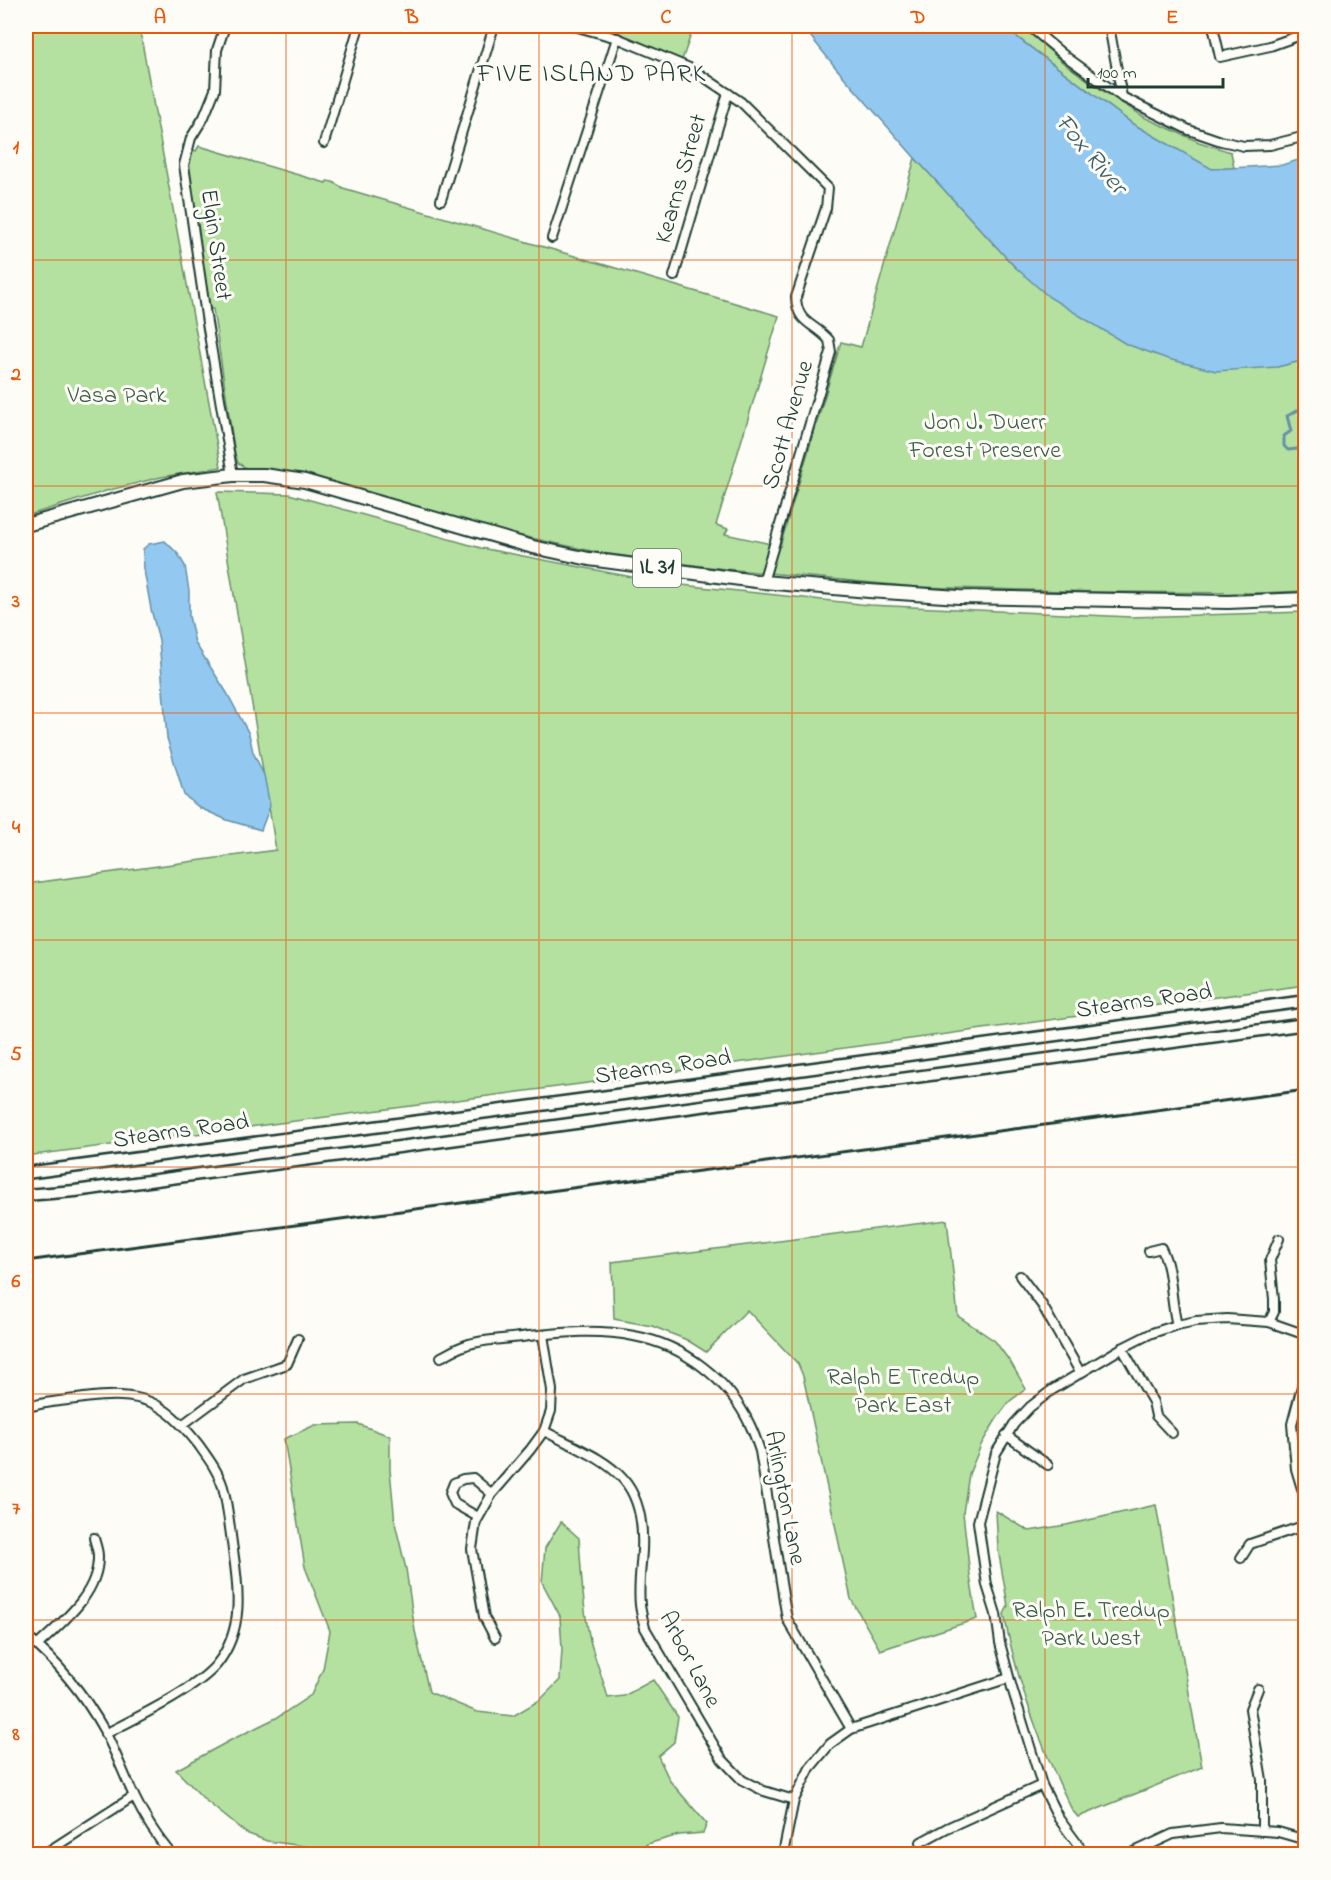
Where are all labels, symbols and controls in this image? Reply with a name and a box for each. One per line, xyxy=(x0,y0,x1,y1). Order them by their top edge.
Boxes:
text: A xyxy=(154,4,166,33)
text: B xyxy=(404,4,419,33)
text: C xyxy=(661,4,672,33)
text: D xyxy=(910,4,925,33)
text: E xyxy=(1166,4,1178,33)
scale bar xyxy=(1088,51,1223,89)
district label: FIVE ISLAND PARK xyxy=(476,56,707,94)
text: 100 m xyxy=(1097,61,1137,87)
water label: Fox River xyxy=(1045,106,1137,206)
street label: Kearns Street xyxy=(647,110,717,248)
text: 1 xyxy=(13,134,20,163)
street label: Elgin Street xyxy=(190,187,240,303)
street label: Scott Avenue xyxy=(754,356,824,493)
text: 2 xyxy=(10,361,21,390)
park label: Vasa Park xyxy=(67,379,167,414)
park label: Jon J. Duerr Forest Preserve xyxy=(908,406,1061,469)
road number: IL 31 xyxy=(633,549,681,587)
text: 3 xyxy=(11,588,20,617)
text: 4 xyxy=(12,814,21,843)
street label: Stearns Road xyxy=(1074,975,1215,1029)
text: 5 xyxy=(10,1041,22,1070)
street label: Stearns Road xyxy=(593,1041,734,1095)
street label: Stearns Road xyxy=(111,1105,252,1159)
text: 6 xyxy=(12,1268,21,1297)
park label: Ralph E Tredup Park East xyxy=(827,1361,979,1424)
street label: Arlington Lane xyxy=(754,1428,814,1568)
text: 7 xyxy=(12,1495,21,1524)
park label: Ralph E. Tredup Park West xyxy=(1012,1594,1170,1657)
street label: Arbor Lane xyxy=(649,1605,729,1715)
text: 8 xyxy=(11,1721,20,1750)

